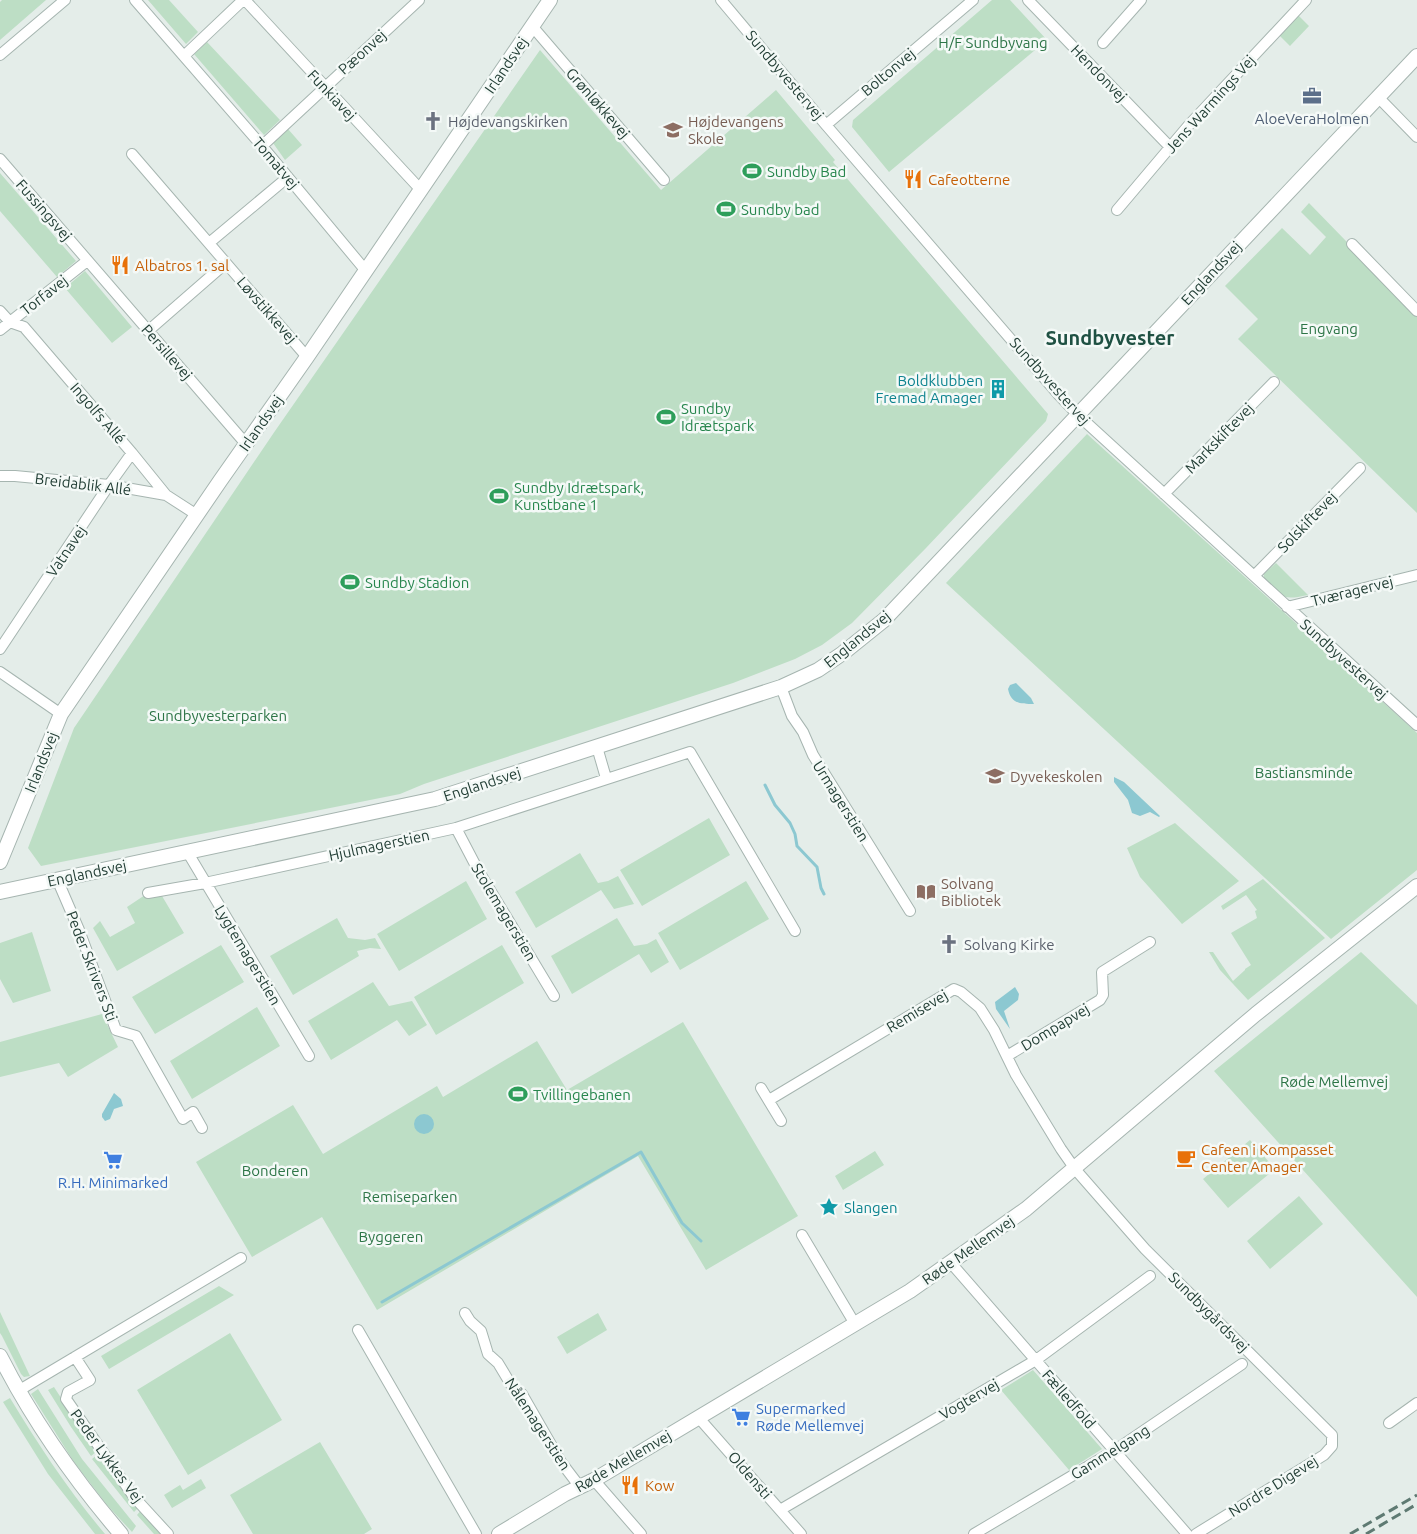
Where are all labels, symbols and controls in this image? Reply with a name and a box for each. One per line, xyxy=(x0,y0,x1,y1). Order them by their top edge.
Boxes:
street label: Pæonvej xyxy=(335,26,389,78)
street label: Sundbyvestervej xyxy=(743,27,827,123)
street label: Irlandsvej xyxy=(481,34,531,96)
park label: H/F Sundbyvang xyxy=(938,34,1048,51)
street label: Hendonvej xyxy=(1068,41,1130,105)
street label: Boltonvej xyxy=(858,45,918,99)
street label: Jens Warmings Vej xyxy=(1162,52,1258,156)
street label: Grønløkkevej xyxy=(563,64,633,142)
street label: Funkiavej xyxy=(304,66,360,124)
office icon: AloeVeraHolmen xyxy=(1301,85,1323,107)
church icon: Højdevangskirken xyxy=(422,110,444,132)
place label: AloeVeraHolmen xyxy=(1255,110,1369,127)
place label: Højdevangskirken xyxy=(448,113,568,130)
place label: Højdevangens Skole xyxy=(688,113,784,147)
school or university icon: Højdevangens Skole xyxy=(662,119,684,141)
street label: Tomatvej xyxy=(250,134,302,192)
sports icon: Sundby Bad xyxy=(741,160,763,182)
place label: Sundby Bad xyxy=(767,163,846,180)
restaurant icon: Cafeotterne xyxy=(902,168,924,190)
place label: Cafeotterne xyxy=(928,171,1010,188)
street label: Fussingsvej xyxy=(13,176,75,244)
sports icon: Sundby bad xyxy=(715,198,737,220)
place label: Sundby bad xyxy=(741,201,819,218)
street label: Englandsvej xyxy=(1177,238,1245,308)
restaurant icon: Albatros 1. sal xyxy=(109,254,131,276)
place label: Albatros 1. sal xyxy=(135,257,229,274)
street label: Torfavej xyxy=(17,271,71,319)
street label: Løvstikkevej xyxy=(234,273,300,347)
park label: Engvang xyxy=(1300,320,1358,337)
street label: Persillevej xyxy=(138,321,196,383)
district label: Sundbyvester xyxy=(1046,326,1175,349)
street label: Sundbyvestervej xyxy=(1006,334,1094,428)
place label: Boldklubben Fremad Amager xyxy=(876,372,983,406)
building icon: Boldklubben Fremad Amager xyxy=(987,378,1009,400)
street label: Ingolfs Allé xyxy=(67,379,129,447)
street label: Irlandsvej xyxy=(236,392,286,454)
street label: Markskiftevej xyxy=(1181,399,1257,477)
place label: Sundby Idrætspark xyxy=(681,400,755,434)
sports icon: Sundby Idrætspark xyxy=(655,406,677,428)
street label: Breidablik Allé xyxy=(34,470,132,498)
place label: Sundby Idrætspark, Kunstbane 1 xyxy=(514,479,644,513)
sports icon: Sundby Idrætspark, Kunstbane 1 xyxy=(488,485,510,507)
street label: Solskiftevej xyxy=(1274,488,1340,556)
street label: Vatnavej xyxy=(43,522,89,580)
sports icon: Sundby Stadion xyxy=(339,571,361,593)
street label: Tværagervej xyxy=(1309,573,1395,609)
place label: Sundby Stadion xyxy=(365,574,469,591)
street label: Englandsvej xyxy=(820,607,894,671)
street label: Sundbyvestervej xyxy=(1297,615,1391,703)
park label: Sundbyvesterparken xyxy=(149,707,287,724)
street label: Irlandsvej xyxy=(21,729,61,795)
street label: Urmagerstien xyxy=(809,757,873,845)
street label: Englandsvej xyxy=(441,764,523,804)
park label: Bastiansminde xyxy=(1255,764,1353,781)
school or university icon: Dyvekeskolen xyxy=(984,765,1006,787)
place label: Dyvekeskolen xyxy=(1010,768,1103,785)
street label: Hjulmagerstien xyxy=(327,826,431,864)
street label: Englandsvej xyxy=(46,856,128,890)
street label: Stolemagerstien xyxy=(468,860,540,964)
place label: Solvang Bibliotek xyxy=(941,875,1001,909)
library icon: Solvang Bibliotek xyxy=(915,881,937,903)
street label: Lygtemagerstien xyxy=(211,902,285,1008)
street label: Peder Skrivers Sti xyxy=(63,909,121,1023)
church icon: Solvang Kirke xyxy=(938,933,960,955)
place label: Solvang Kirke xyxy=(964,936,1055,953)
street label: Remisevej xyxy=(883,986,951,1036)
street label: Dompapvej xyxy=(1018,1000,1092,1054)
park label: Røde Mellemvej xyxy=(1280,1073,1388,1090)
sports icon: Tvillingebanen xyxy=(507,1083,529,1105)
place label: Tvillingebanen xyxy=(533,1086,631,1103)
place label: Cafeen i Kompasset Center Amager xyxy=(1201,1141,1334,1175)
cafe icon: Cafeen i Kompasset Center Amager xyxy=(1175,1147,1197,1169)
supermarket icon: R.H. Minimarked xyxy=(102,1149,124,1171)
park label: Bonderen xyxy=(242,1162,308,1179)
place label: R.H. Minimarked xyxy=(58,1174,168,1191)
park label: Remiseparken xyxy=(362,1188,458,1205)
place icon: Slangen xyxy=(818,1196,840,1218)
place label: Slangen xyxy=(844,1199,898,1216)
street label: Røde Mellemvej xyxy=(919,1212,1017,1288)
park label: Byggeren xyxy=(359,1228,423,1245)
street label: Sundbygårdsvej xyxy=(1165,1268,1253,1356)
street label: Fælledfold xyxy=(1039,1366,1099,1432)
street label: Nålemagerstien xyxy=(502,1375,574,1473)
street label: Vogtervej xyxy=(936,1375,1002,1423)
place label: Supermarked Røde Mellemvej xyxy=(756,1400,864,1434)
street label: Peder Lykkes Vej xyxy=(67,1406,147,1506)
supermarket icon: Supermarked Røde Mellemvej xyxy=(730,1406,752,1428)
street label: Gammelgang xyxy=(1068,1421,1152,1483)
street label: Røde Mellemvej xyxy=(572,1427,674,1495)
street label: Oldensti xyxy=(725,1448,775,1502)
street label: Nordre Digevej xyxy=(1225,1452,1321,1520)
restaurant icon: Kow xyxy=(619,1474,641,1496)
place label: Kow xyxy=(645,1477,675,1494)

